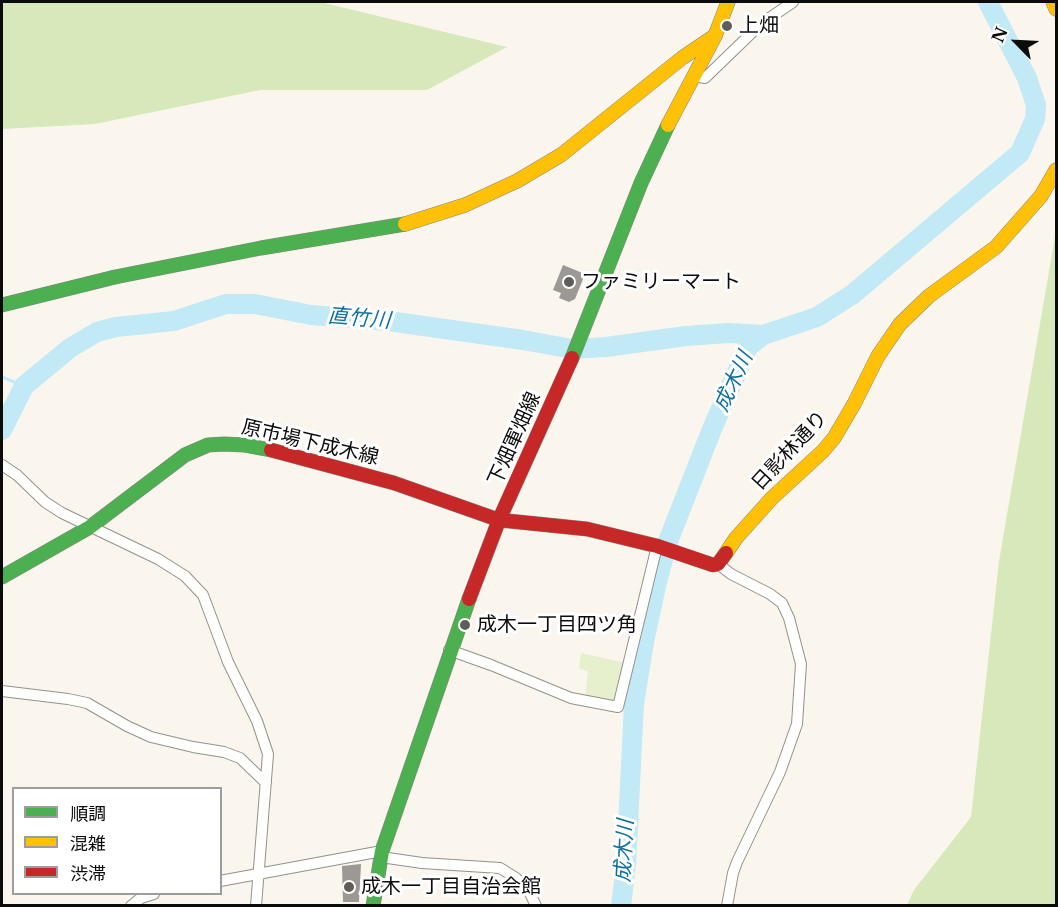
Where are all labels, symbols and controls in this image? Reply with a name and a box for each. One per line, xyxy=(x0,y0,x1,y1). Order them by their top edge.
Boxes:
north arrow xyxy=(986,12,1046,72)
place label: 上畑 xyxy=(739,14,779,38)
marker: 上畑 xyxy=(720,19,734,33)
text: N xyxy=(987,24,1012,46)
place label: ファミリーマート xyxy=(581,270,741,294)
marker: ファミリーマート xyxy=(562,275,576,289)
water label: 直竹川 xyxy=(327,304,391,334)
water label: 成木川 xyxy=(709,348,759,416)
street label: 下畑軍畑線 xyxy=(484,388,546,490)
street label: 日影林通り xyxy=(747,406,833,496)
street label: 原市場下成木線 xyxy=(239,416,381,470)
place label: 成木一丁目四ツ角 xyxy=(477,613,637,637)
marker: 成木一丁目四ツ角 xyxy=(458,618,472,632)
legend xyxy=(12,787,222,895)
text: 順調 xyxy=(70,803,106,825)
water label: 成木川 xyxy=(611,819,639,883)
text: 混雑 xyxy=(70,833,106,855)
text: 渋滞 xyxy=(70,863,106,885)
place label: 成木一丁目自治会館 xyxy=(361,875,541,899)
marker: 成木一丁目自治会館 xyxy=(342,880,356,894)

